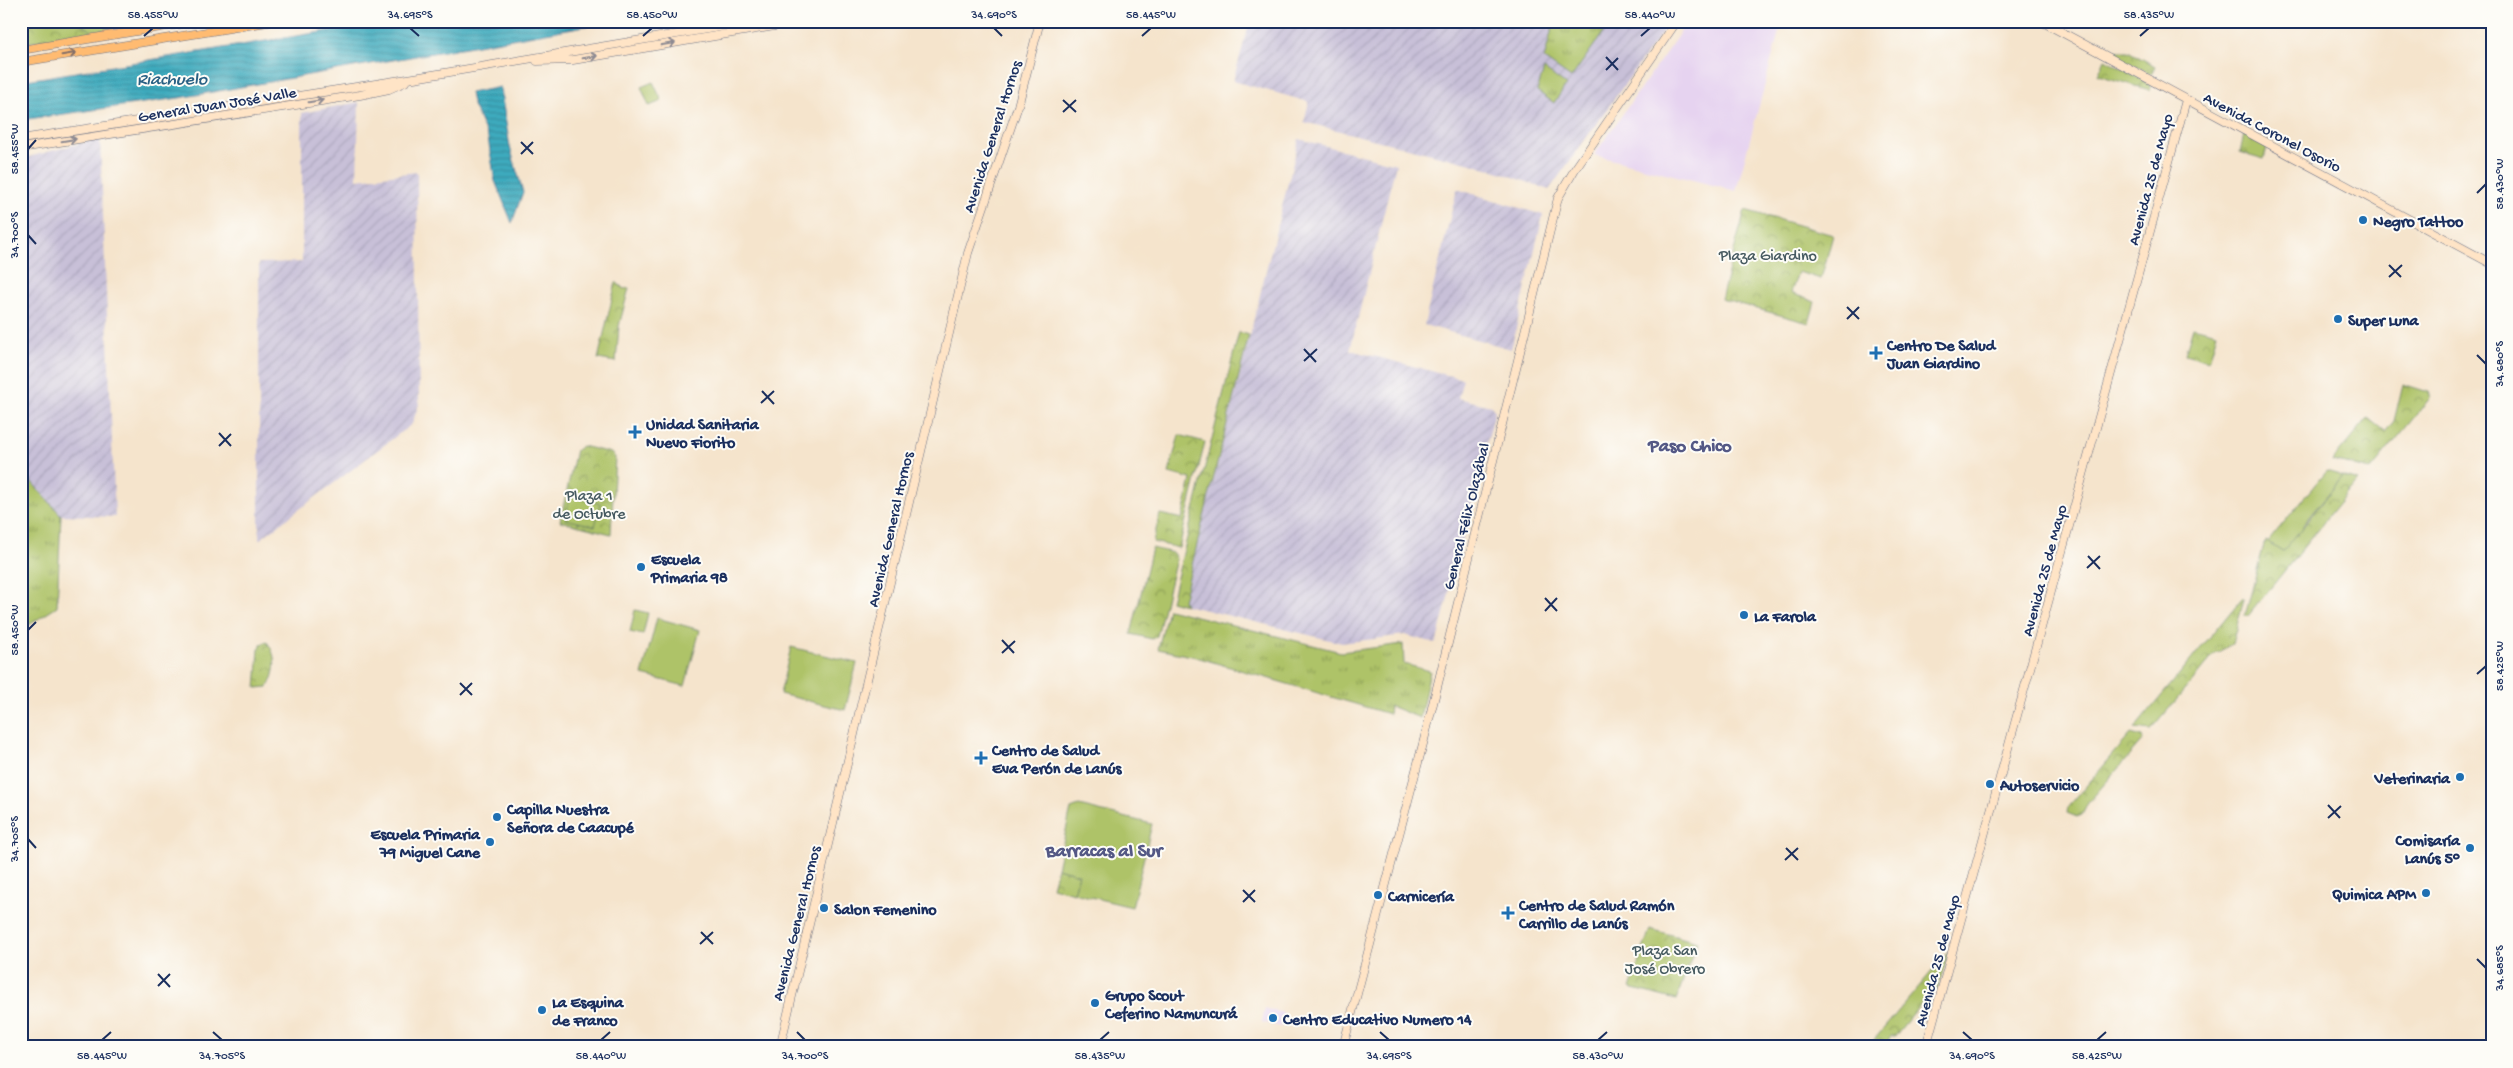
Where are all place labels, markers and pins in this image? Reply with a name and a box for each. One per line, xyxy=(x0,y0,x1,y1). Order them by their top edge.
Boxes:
marker: Negro Tattoo xyxy=(2357,214,2369,226)
place label: Negro Tattoo xyxy=(2373,214,2464,233)
marker: Super Luna xyxy=(2332,313,2344,325)
place label: Super Luna xyxy=(2348,313,2419,332)
place label: Centro De Salud Juan Giardino xyxy=(1886,338,1997,375)
marker: Centro De Salud Juan Giardino xyxy=(1869,346,1883,360)
place label: Unidad Sanitaria Nuevo Fiorito xyxy=(646,417,760,454)
marker: Unidad Sanitaria Nuevo Fiorito xyxy=(628,425,642,439)
place label: Escuela Primaria 98 xyxy=(650,552,728,589)
marker: Escuela Primaria 98 xyxy=(635,561,647,573)
marker: La Farola xyxy=(1738,609,1750,621)
place label: La Farola xyxy=(1754,609,1817,628)
place label: Centro de Salud Eva Perón de Lanús xyxy=(991,743,1122,780)
marker: Centro de Salud Eva Perón de Lanús xyxy=(974,751,988,765)
place label: Veterinaria xyxy=(2373,771,2451,790)
marker: Veterinaria xyxy=(2454,771,2466,783)
marker: Autoservicio xyxy=(1984,778,1996,790)
place label: Autoservicio xyxy=(1999,778,2080,797)
place label: Capilla Nuestra Señora de Caacupé xyxy=(506,802,635,839)
marker: Capilla Nuestra Señora de Caacupé xyxy=(491,811,503,823)
place label: Escuela Primaria 79 Miguel Cane xyxy=(371,827,481,864)
place label: Comisaría Lanús 5° xyxy=(2394,833,2461,870)
marker: Escuela Primaria 79 Miguel Cane xyxy=(484,836,496,848)
marker: Comisaría Lanús 5° xyxy=(2464,842,2476,854)
place label: Quimica APM xyxy=(2332,887,2417,906)
marker: Quimica APM xyxy=(2420,887,2432,899)
marker: Carnicería xyxy=(1372,889,1384,901)
place label: Carnicería xyxy=(1387,889,1455,908)
place label: Centro de Salud Ramón Carrillo de Lanús xyxy=(1518,898,1675,935)
marker: Salon Femenino xyxy=(818,902,830,914)
place label: Salon Femenino xyxy=(834,902,937,921)
marker: Centro de Salud Ramón Carrillo de Lanús xyxy=(1501,906,1515,920)
place label: Grupo Scout Ceferino Namuncurá xyxy=(1104,988,1238,1025)
place label: La Esquina de Franco xyxy=(552,995,625,1032)
marker: Grupo Scout Ceferino Namuncurá xyxy=(1089,997,1101,1009)
marker: La Esquina de Franco xyxy=(536,1004,548,1016)
marker: Centro Educativo Numero 14 xyxy=(1267,1012,1279,1024)
place label: Centro Educativo Numero 14 xyxy=(1282,1012,1472,1031)

